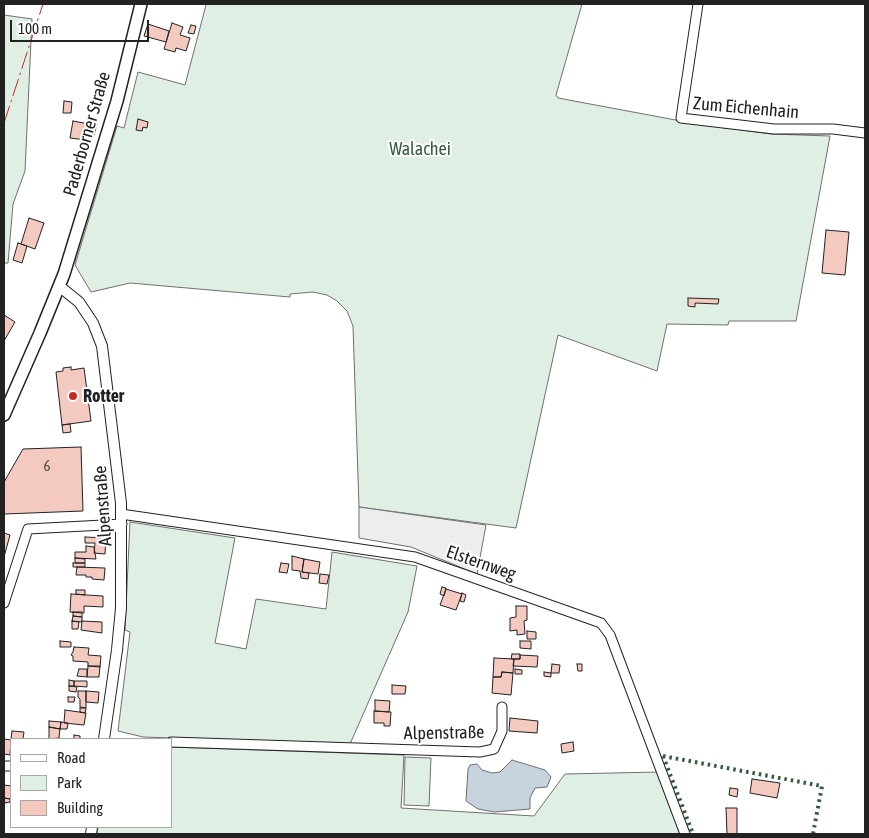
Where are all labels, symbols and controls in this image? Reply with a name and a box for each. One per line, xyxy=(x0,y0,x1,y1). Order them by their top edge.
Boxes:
scale bar xyxy=(12,10,151,42)
text: 100 m xyxy=(18,20,52,37)
street label: Paderborner Straße xyxy=(59,69,115,199)
street label: Zum Eichenhain xyxy=(692,93,800,123)
park label: Walachei xyxy=(389,138,451,160)
place label: Rotter xyxy=(83,385,124,407)
marker: Rotter xyxy=(67,390,79,402)
house number: 6 xyxy=(43,457,51,475)
street label: Alpenstraße xyxy=(89,465,117,547)
street label: Elsternweg xyxy=(443,541,519,585)
street label: Alpenstraße xyxy=(404,721,484,745)
legend xyxy=(10,738,172,828)
text: Road xyxy=(57,749,86,766)
text: Park xyxy=(57,774,82,791)
text: Building xyxy=(57,799,103,816)

